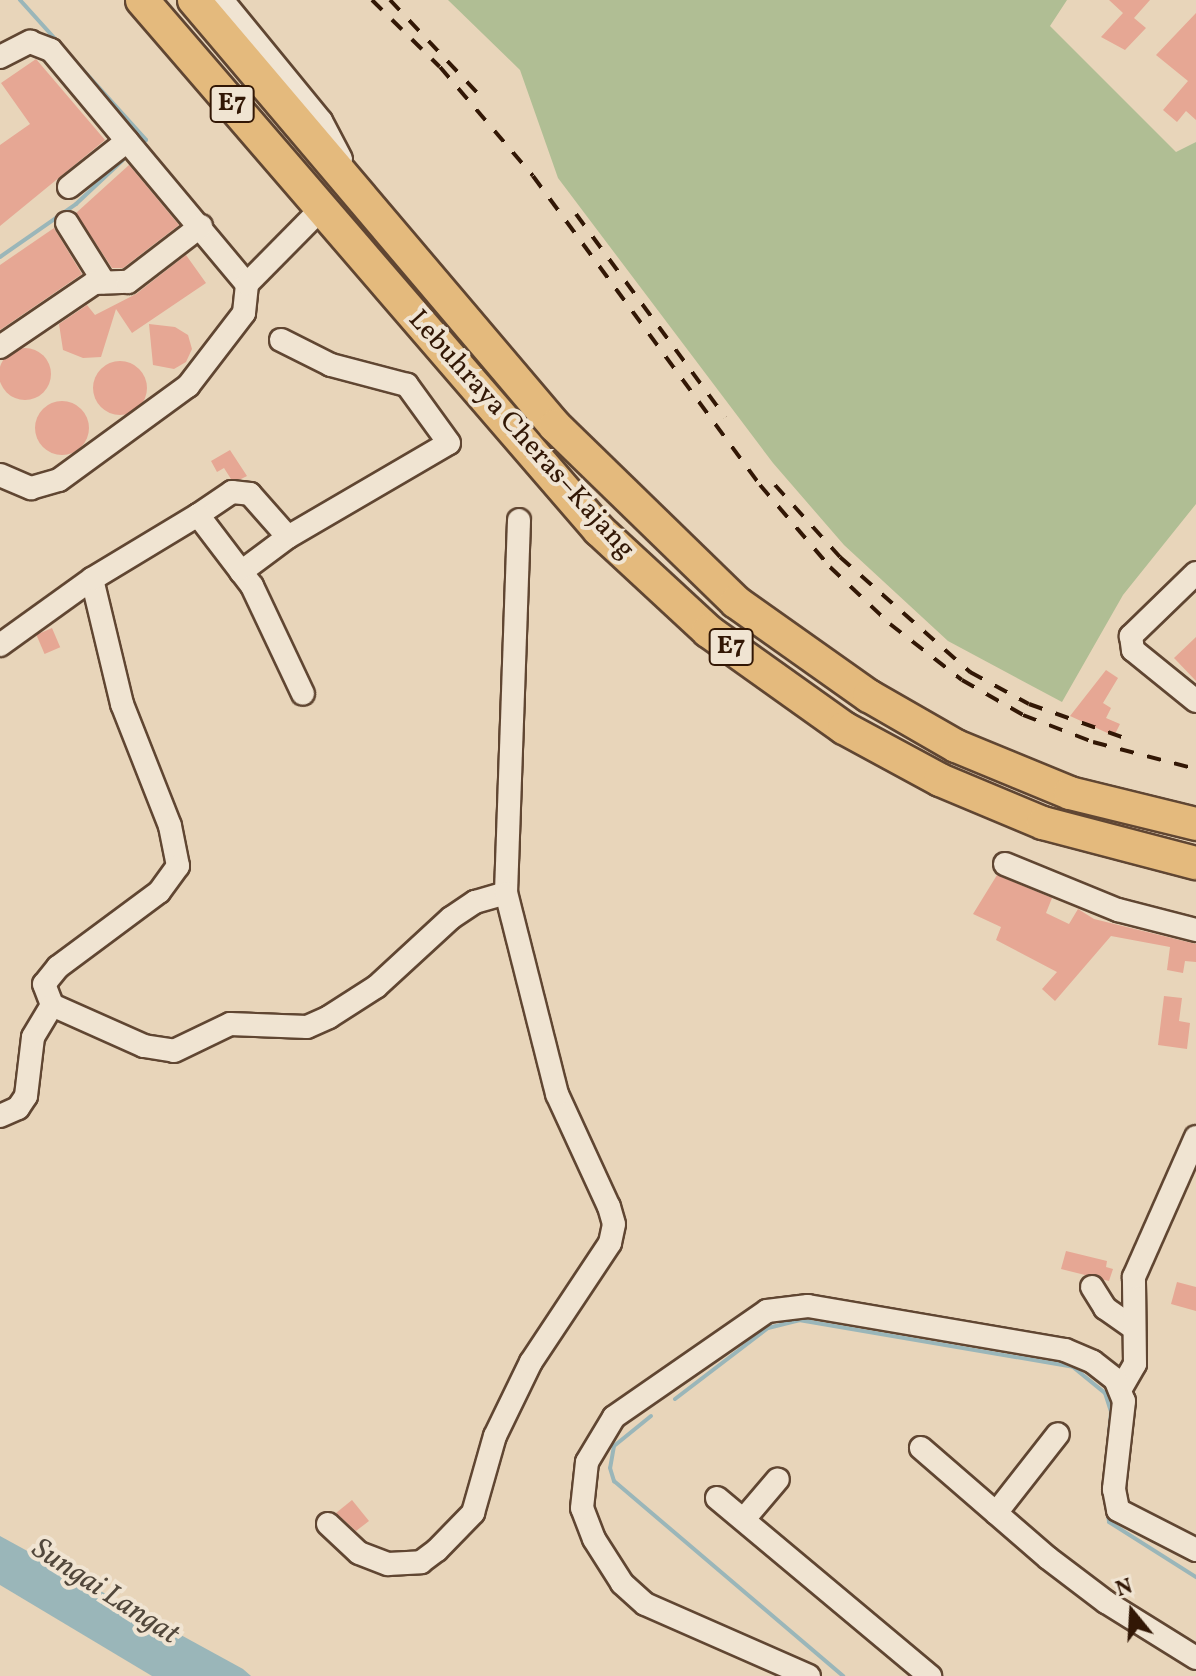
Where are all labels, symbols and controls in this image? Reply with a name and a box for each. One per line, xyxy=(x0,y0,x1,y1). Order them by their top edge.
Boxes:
road number: E7 xyxy=(208,82,256,126)
street label: Lebuhraya Cheras–Kajang xyxy=(400,304,642,566)
road number: E7 xyxy=(707,625,755,669)
water label: Sungai Langat xyxy=(25,1531,185,1653)
text: N xyxy=(1112,1571,1137,1606)
north arrow xyxy=(1092,1572,1172,1652)

